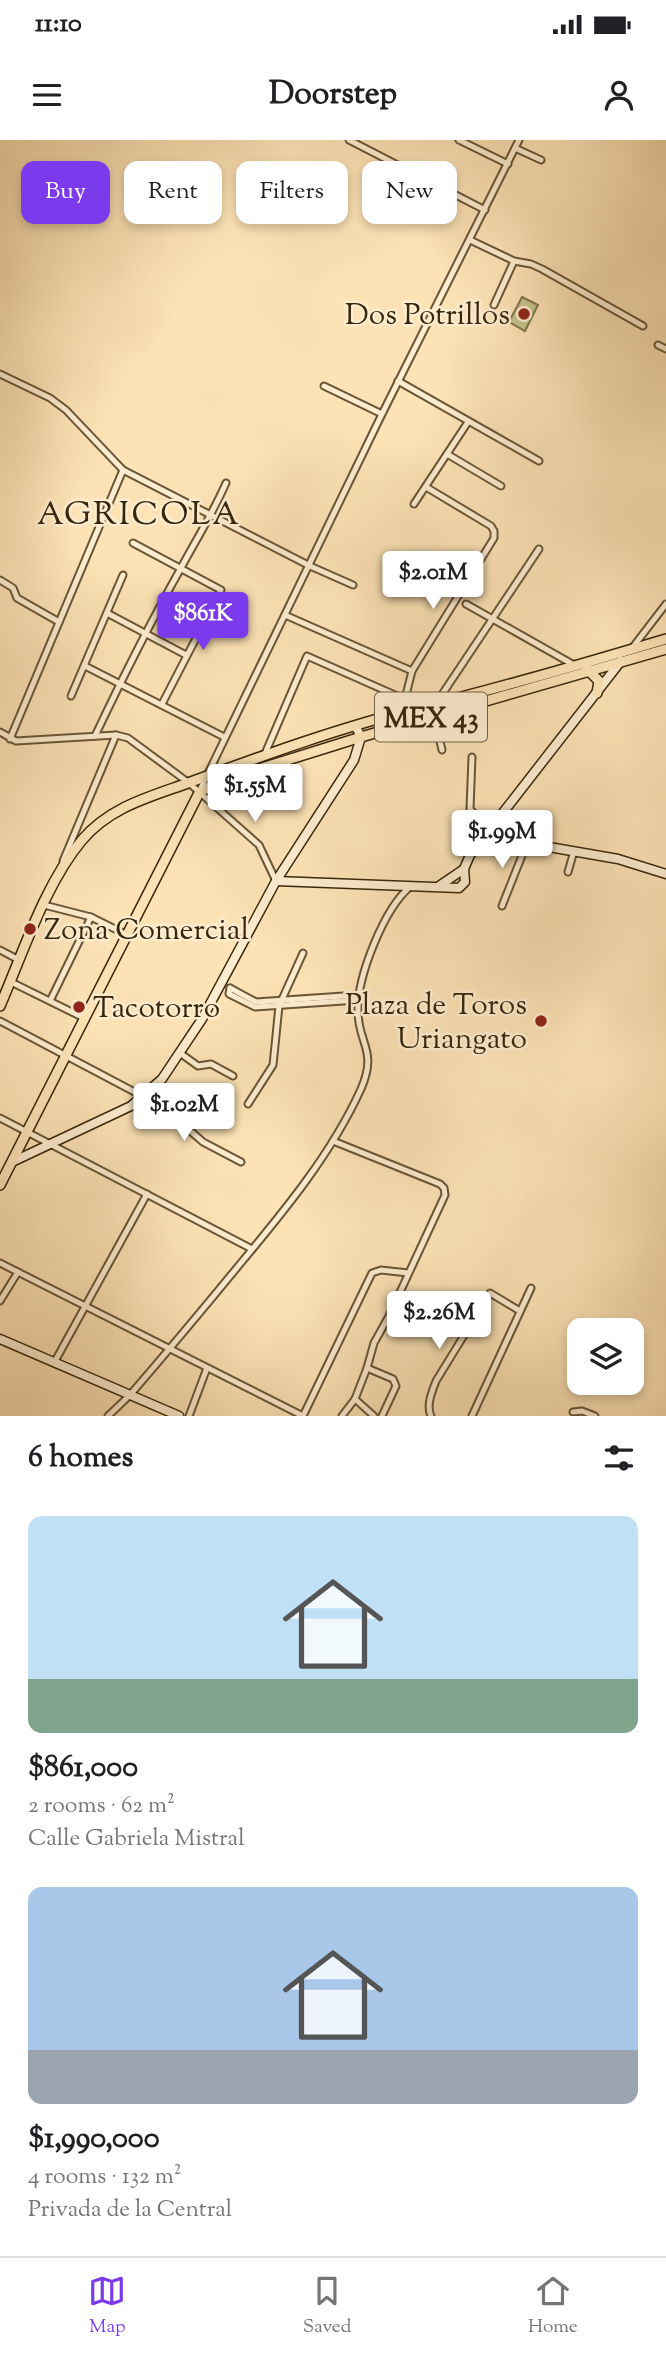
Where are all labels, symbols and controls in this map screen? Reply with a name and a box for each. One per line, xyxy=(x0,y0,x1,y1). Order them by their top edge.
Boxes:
text: 11:10 xyxy=(35,6,82,43)
text: Doorstep xyxy=(269,72,397,118)
icon: menu xyxy=(28,76,66,114)
icon: person xyxy=(600,76,638,114)
chip: Buy xyxy=(21,161,110,224)
chip: Rent xyxy=(124,161,222,224)
chip: Filters xyxy=(236,161,348,224)
chip: New xyxy=(362,161,457,224)
place label: Dos Potrillos xyxy=(345,295,510,338)
marker: Dos Potrillos xyxy=(516,306,532,322)
district label: AGRICOLA xyxy=(37,492,241,540)
pin: $2.01M xyxy=(376,552,490,611)
text: $2.01M xyxy=(398,557,468,590)
pin: $861K xyxy=(154,592,252,652)
text: $861K xyxy=(173,598,233,631)
road number: MEX 43 xyxy=(375,692,487,742)
pin: $1.55M xyxy=(198,764,312,824)
text: $1.55M xyxy=(224,770,286,803)
pin: $1.99M xyxy=(445,810,559,870)
text: $1.99M xyxy=(468,816,536,849)
place label: Zona Comercial xyxy=(44,910,249,953)
marker: Zona Comercial xyxy=(22,921,38,937)
place label: Plaza de Toros Uriangato xyxy=(345,985,527,1062)
place label: Tacotorro xyxy=(93,988,220,1031)
marker: Tacotorro xyxy=(71,999,87,1015)
marker: Plaza de Toros Uriangato xyxy=(533,1013,549,1029)
pin: $1.02M xyxy=(127,1084,241,1143)
text: $1.02M xyxy=(149,1089,219,1122)
pin: $2.26M xyxy=(382,1292,496,1351)
text: $2.26M xyxy=(403,1297,475,1330)
map controls xyxy=(567,1318,644,1395)
button: layers xyxy=(567,1318,644,1395)
text: 6 homes xyxy=(28,1437,133,1480)
icon: filters xyxy=(600,1439,638,1477)
icon: home xyxy=(270,1561,396,1687)
text: $861,000 xyxy=(28,1747,138,1790)
text: 2 rooms · 62 m² xyxy=(28,1790,175,1823)
text: Calle Gabriela Mistral xyxy=(28,1823,245,1856)
icon: home xyxy=(270,1932,396,2058)
text: $1,990,000 xyxy=(28,2118,160,2161)
text: 4 rooms · 132 m² xyxy=(28,2161,181,2194)
text: Privada de la Central xyxy=(28,2194,232,2227)
tab: Map xyxy=(88,2272,126,2341)
tab: Saved xyxy=(303,2272,351,2341)
tab: Home xyxy=(528,2272,578,2341)

